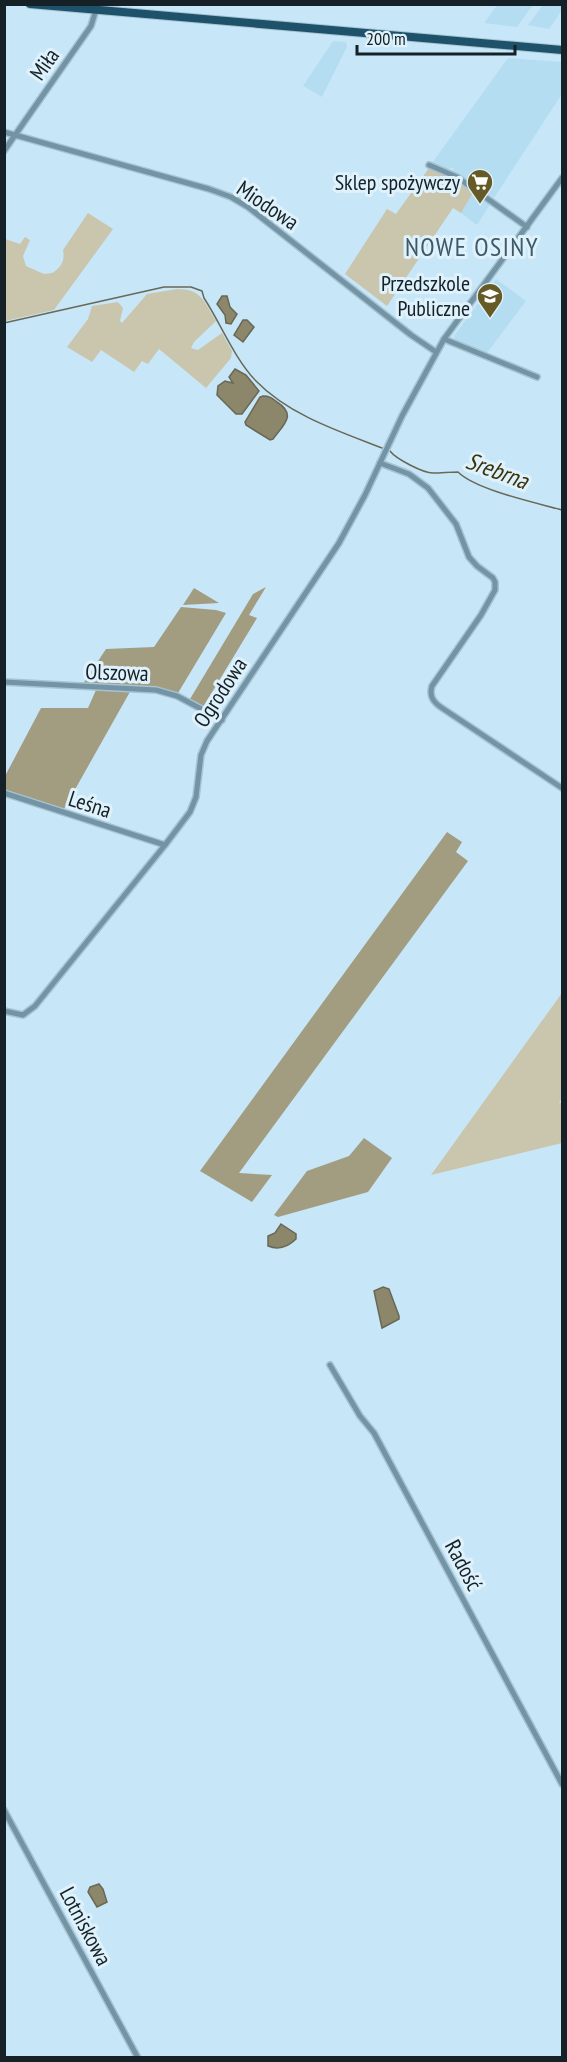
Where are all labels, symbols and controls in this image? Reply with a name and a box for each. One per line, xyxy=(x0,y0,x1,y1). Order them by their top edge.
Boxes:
scale bar xyxy=(357,18,514,56)
text: 200 m xyxy=(366,27,406,50)
street label: Miła xyxy=(23,43,65,85)
supermarket icon: Sklep spożywczy xyxy=(465,167,495,205)
place label: Sklep spożywczy xyxy=(335,168,461,196)
street label: Miodowa xyxy=(232,174,304,236)
district label: NOWE OSINY xyxy=(405,230,539,263)
place label: Przedszkole Publiczne xyxy=(381,269,470,322)
school or university icon: Przedszkole Publiczne xyxy=(475,281,505,319)
water label: Srebrna xyxy=(462,445,534,496)
street label: Ogrodowa xyxy=(187,652,253,732)
street label: Olszowa xyxy=(85,657,149,687)
street label: Leśna xyxy=(65,784,115,824)
street label: Radość xyxy=(439,1535,489,1595)
street label: Lotniskowa xyxy=(54,1882,118,1970)

